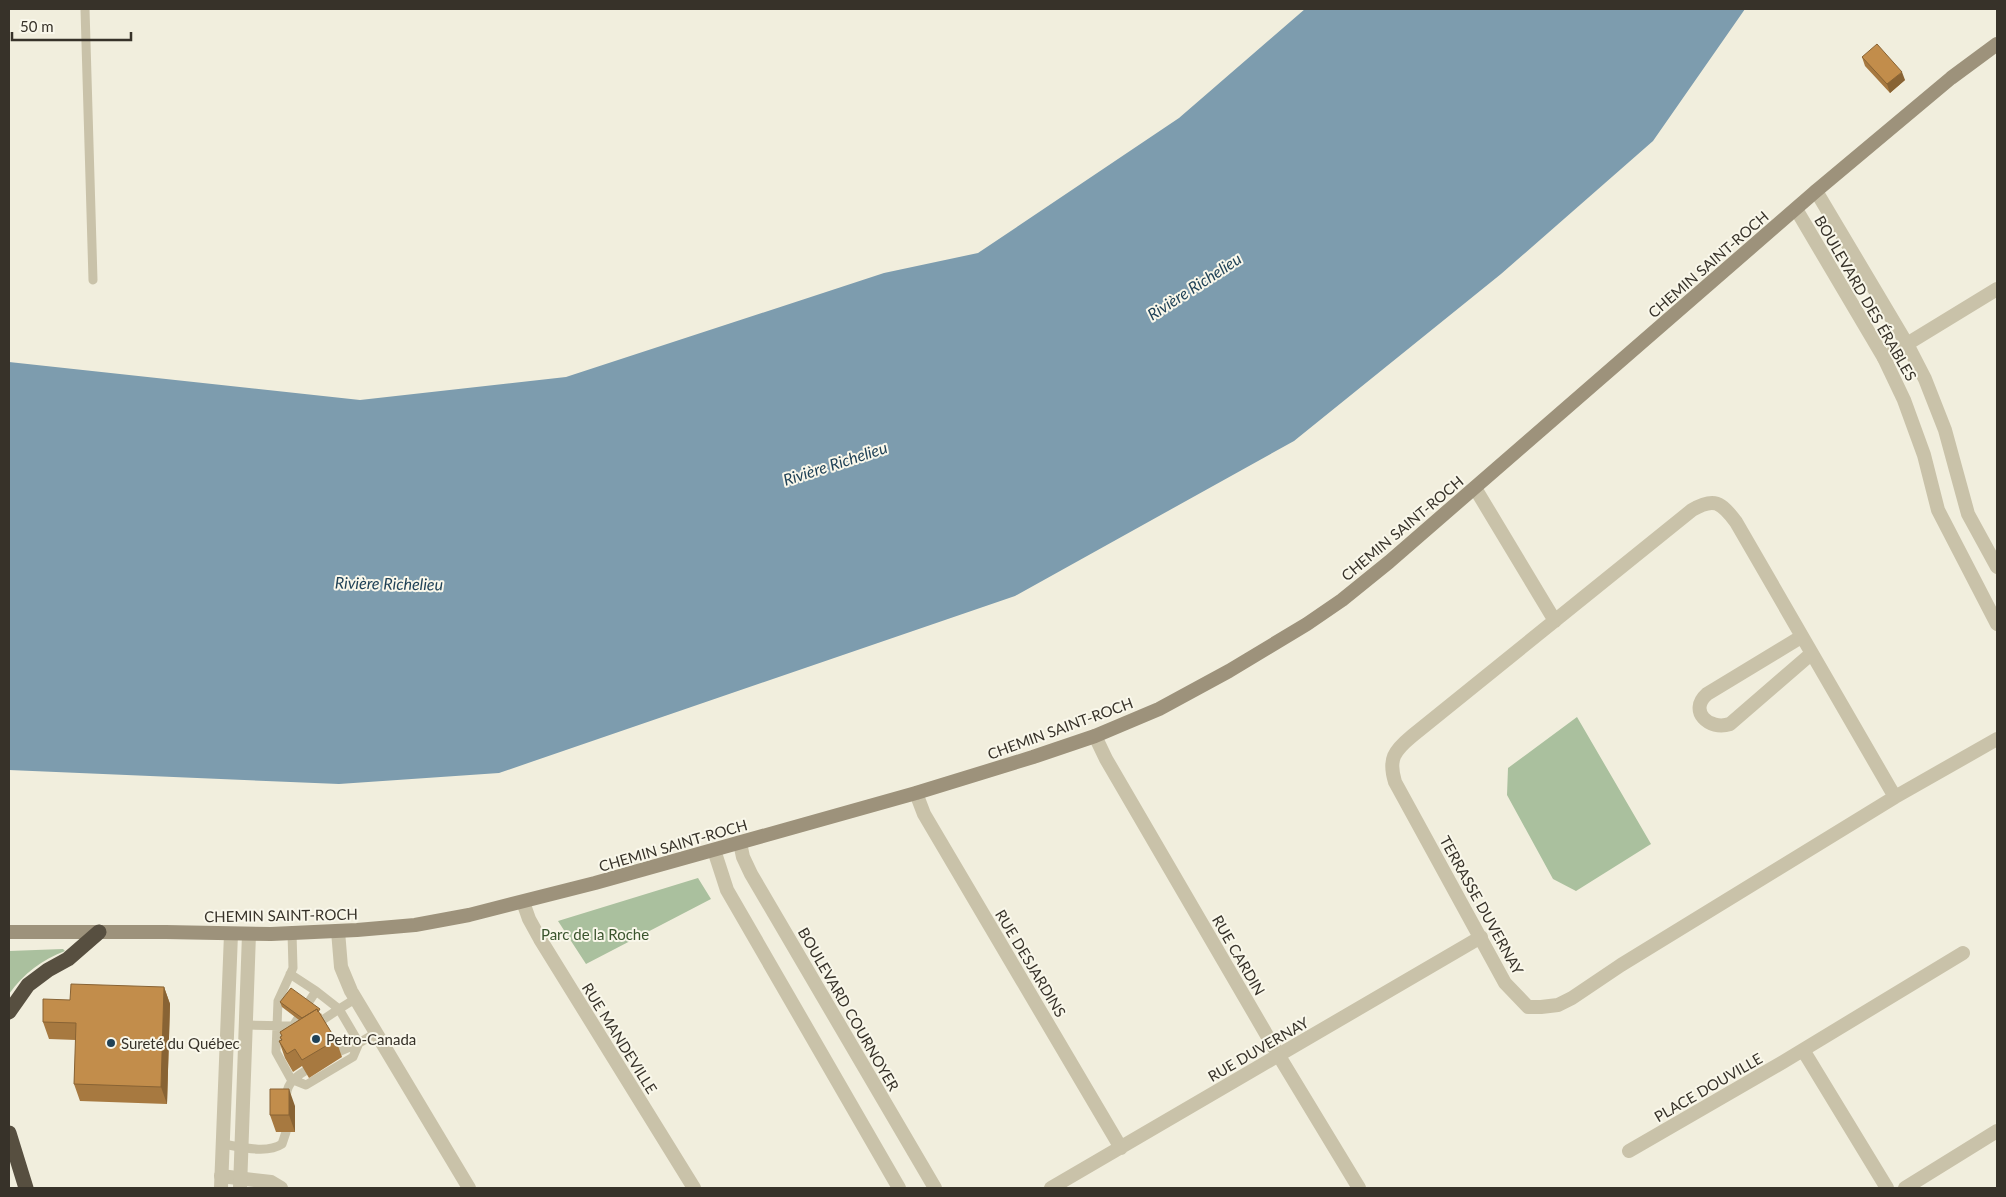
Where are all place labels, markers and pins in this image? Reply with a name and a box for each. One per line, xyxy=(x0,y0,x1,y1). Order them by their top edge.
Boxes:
place label: Petro-Canada xyxy=(326,1030,416,1048)
marker: Petro-Canada xyxy=(310,1033,322,1045)
place label: Sureté du Québec xyxy=(121,1034,240,1052)
marker: Sureté du Québec xyxy=(105,1037,117,1049)

